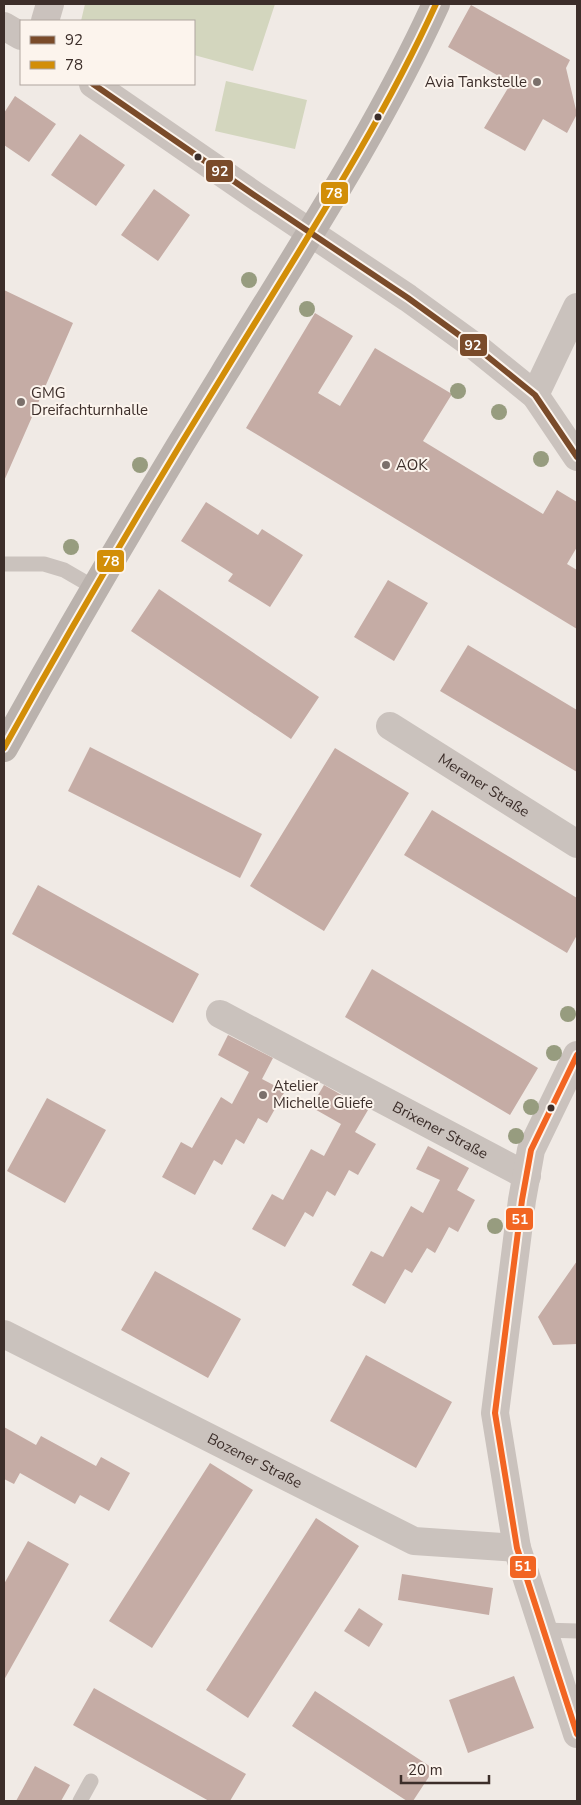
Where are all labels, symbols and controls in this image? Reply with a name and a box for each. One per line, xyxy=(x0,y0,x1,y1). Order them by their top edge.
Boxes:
legend xyxy=(20,20,195,85)
text: 92 xyxy=(65,30,83,50)
text: 78 xyxy=(65,55,83,75)
place label: Avia Tankstelle xyxy=(425,72,527,92)
marker: Avia Tankstelle xyxy=(531,76,543,88)
unlabelled marker xyxy=(373,112,383,122)
unlabelled marker xyxy=(193,152,203,162)
line badge: 92 xyxy=(205,159,234,183)
text: 92 xyxy=(212,162,228,181)
line badge: 78 xyxy=(320,181,349,205)
text: 78 xyxy=(326,184,342,203)
line badge: 92 xyxy=(459,333,488,357)
text: 92 xyxy=(465,336,481,355)
place label: GMG Dreifachturnhalle xyxy=(31,383,148,420)
marker: GMG Dreifachturnhalle xyxy=(15,396,27,408)
place label: AOK xyxy=(396,455,428,475)
marker: AOK xyxy=(380,459,392,471)
line badge: 78 xyxy=(96,549,125,573)
text: 78 xyxy=(103,552,119,571)
street label: Meraner Straße xyxy=(434,749,534,822)
place label: Atelier Michelle Gliefe xyxy=(273,1076,373,1113)
marker: Atelier Michelle Gliefe xyxy=(257,1089,269,1101)
street label: Brixener Straße xyxy=(389,1097,492,1164)
unlabelled marker xyxy=(546,1103,556,1113)
line badge: 51 xyxy=(505,1207,534,1231)
text: 51 xyxy=(512,1210,528,1229)
street label: Bozener Straße xyxy=(204,1428,306,1493)
line badge: 51 xyxy=(509,1555,537,1579)
text: 51 xyxy=(515,1557,531,1576)
scale bar xyxy=(401,1752,488,1784)
text: 20 m xyxy=(408,1760,443,1780)

